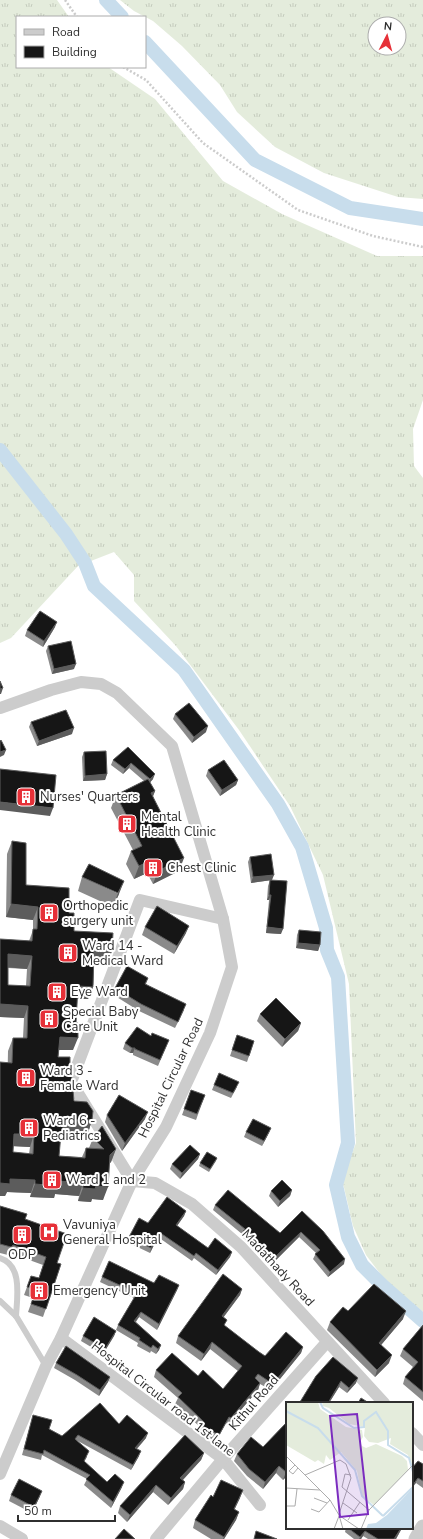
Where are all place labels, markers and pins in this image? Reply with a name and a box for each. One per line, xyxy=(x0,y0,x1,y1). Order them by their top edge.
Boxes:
building icon: Nurses' Quarters xyxy=(15,786,37,808)
place label: Nurses' Quarters xyxy=(40,788,139,806)
place label: Mental Health Clinic xyxy=(141,808,216,841)
building icon: Mental Health Clinic xyxy=(116,813,138,835)
building icon: Chest Clinic xyxy=(142,857,164,879)
place label: Chest Clinic xyxy=(167,859,236,877)
place label: Orthopedic surgery unit xyxy=(63,897,133,930)
building icon: Orthopedic surgery unit xyxy=(38,902,60,924)
place label: Ward 14 - Medical Ward xyxy=(82,937,163,970)
building icon: Ward 14 - Medical Ward xyxy=(57,942,79,964)
building icon: Eye Ward xyxy=(46,981,68,1003)
place label: Eye Ward xyxy=(71,983,128,1001)
place label: Special Baby Care Unit xyxy=(63,1003,139,1036)
building icon: Special Baby Care Unit xyxy=(38,1008,60,1030)
place label: Ward 3 - Female Ward xyxy=(40,1062,118,1095)
building icon: Ward 3 - Female Ward xyxy=(15,1067,37,1089)
place label: Ward 6 - Pediatrics xyxy=(43,1112,100,1145)
building icon: Ward 6 - Pediatrics xyxy=(18,1117,40,1139)
building icon: Ward 1 and 2 xyxy=(41,1169,63,1191)
place label: Ward 1 and 2 xyxy=(66,1171,146,1189)
place label: Vavuniya General Hospital xyxy=(62,1216,162,1249)
hospital icon: Vavuniya General Hospital xyxy=(38,1221,60,1243)
building icon: ODP xyxy=(11,1224,33,1246)
place label: ODP xyxy=(8,1246,36,1264)
building icon: Emergency Unit xyxy=(28,1280,50,1302)
place label: Emergency Unit xyxy=(53,1282,146,1300)

